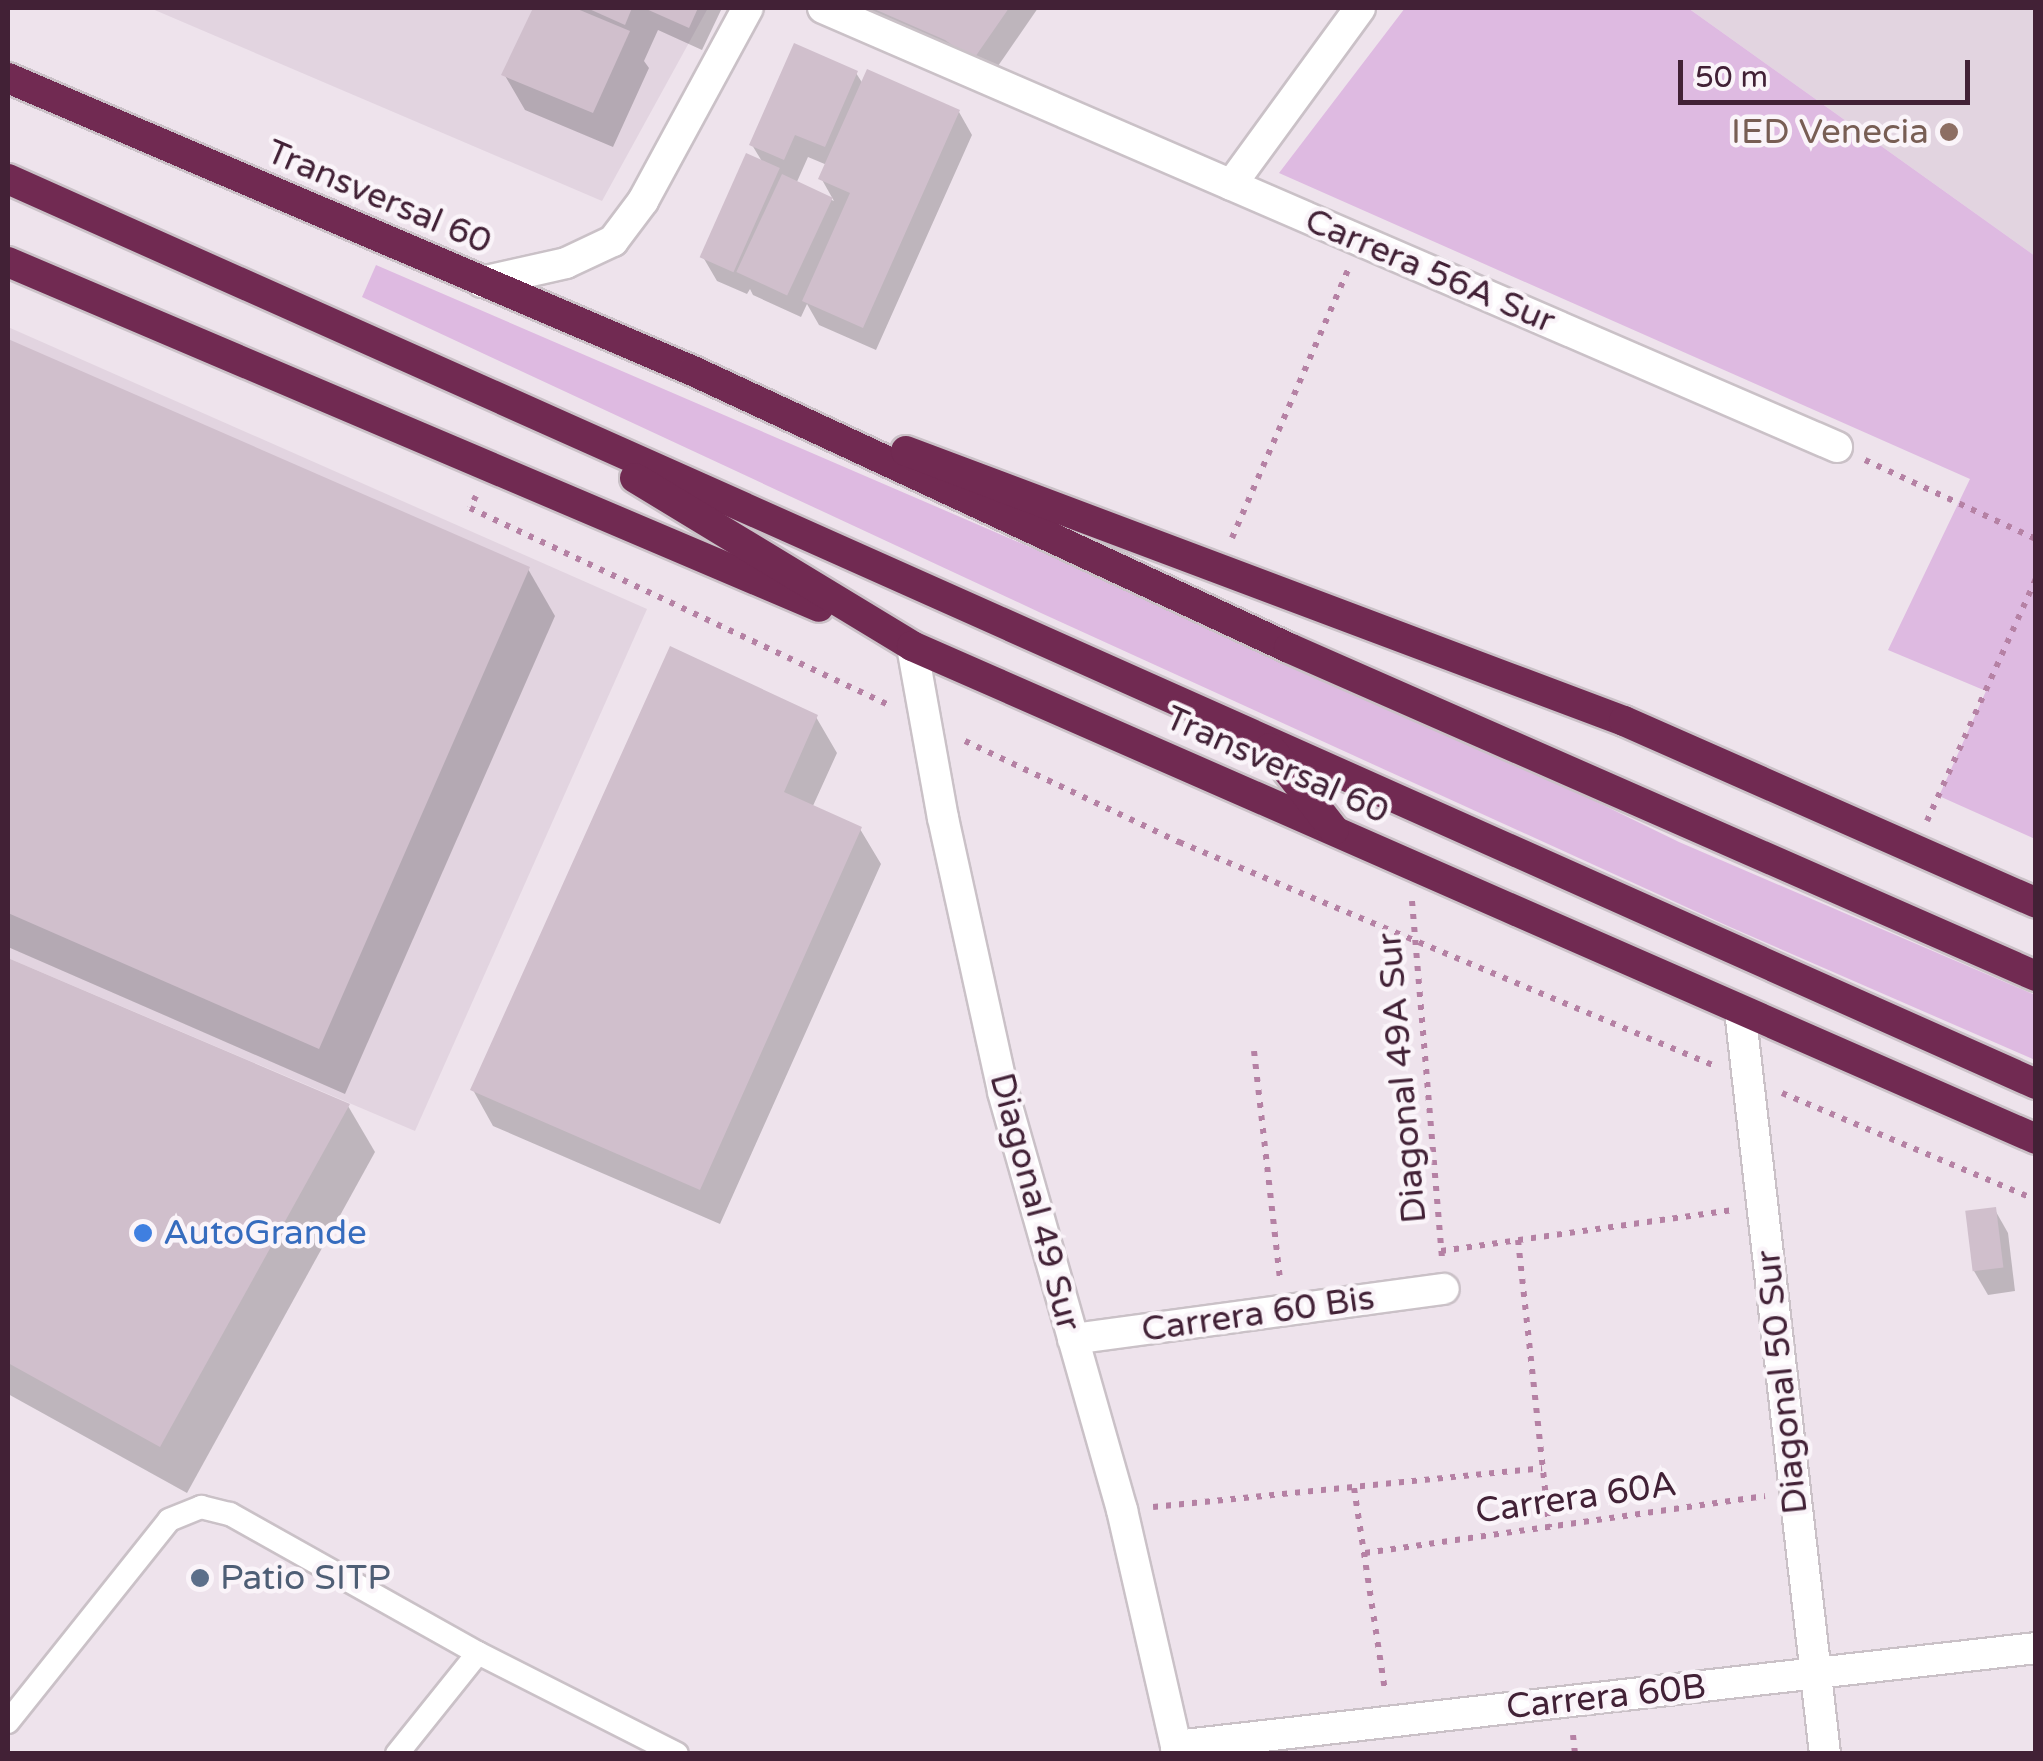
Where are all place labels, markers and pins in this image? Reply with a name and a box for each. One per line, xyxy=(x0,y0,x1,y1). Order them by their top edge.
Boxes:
place label: IED Venecia xyxy=(1731,111,1929,153)
marker: IED Venecia xyxy=(1938,121,1960,143)
place label: AutoGrande xyxy=(163,1212,367,1254)
marker: AutoGrande xyxy=(132,1222,154,1244)
place label: Patio SITP xyxy=(220,1557,391,1599)
marker: Patio SITP xyxy=(189,1567,211,1589)

